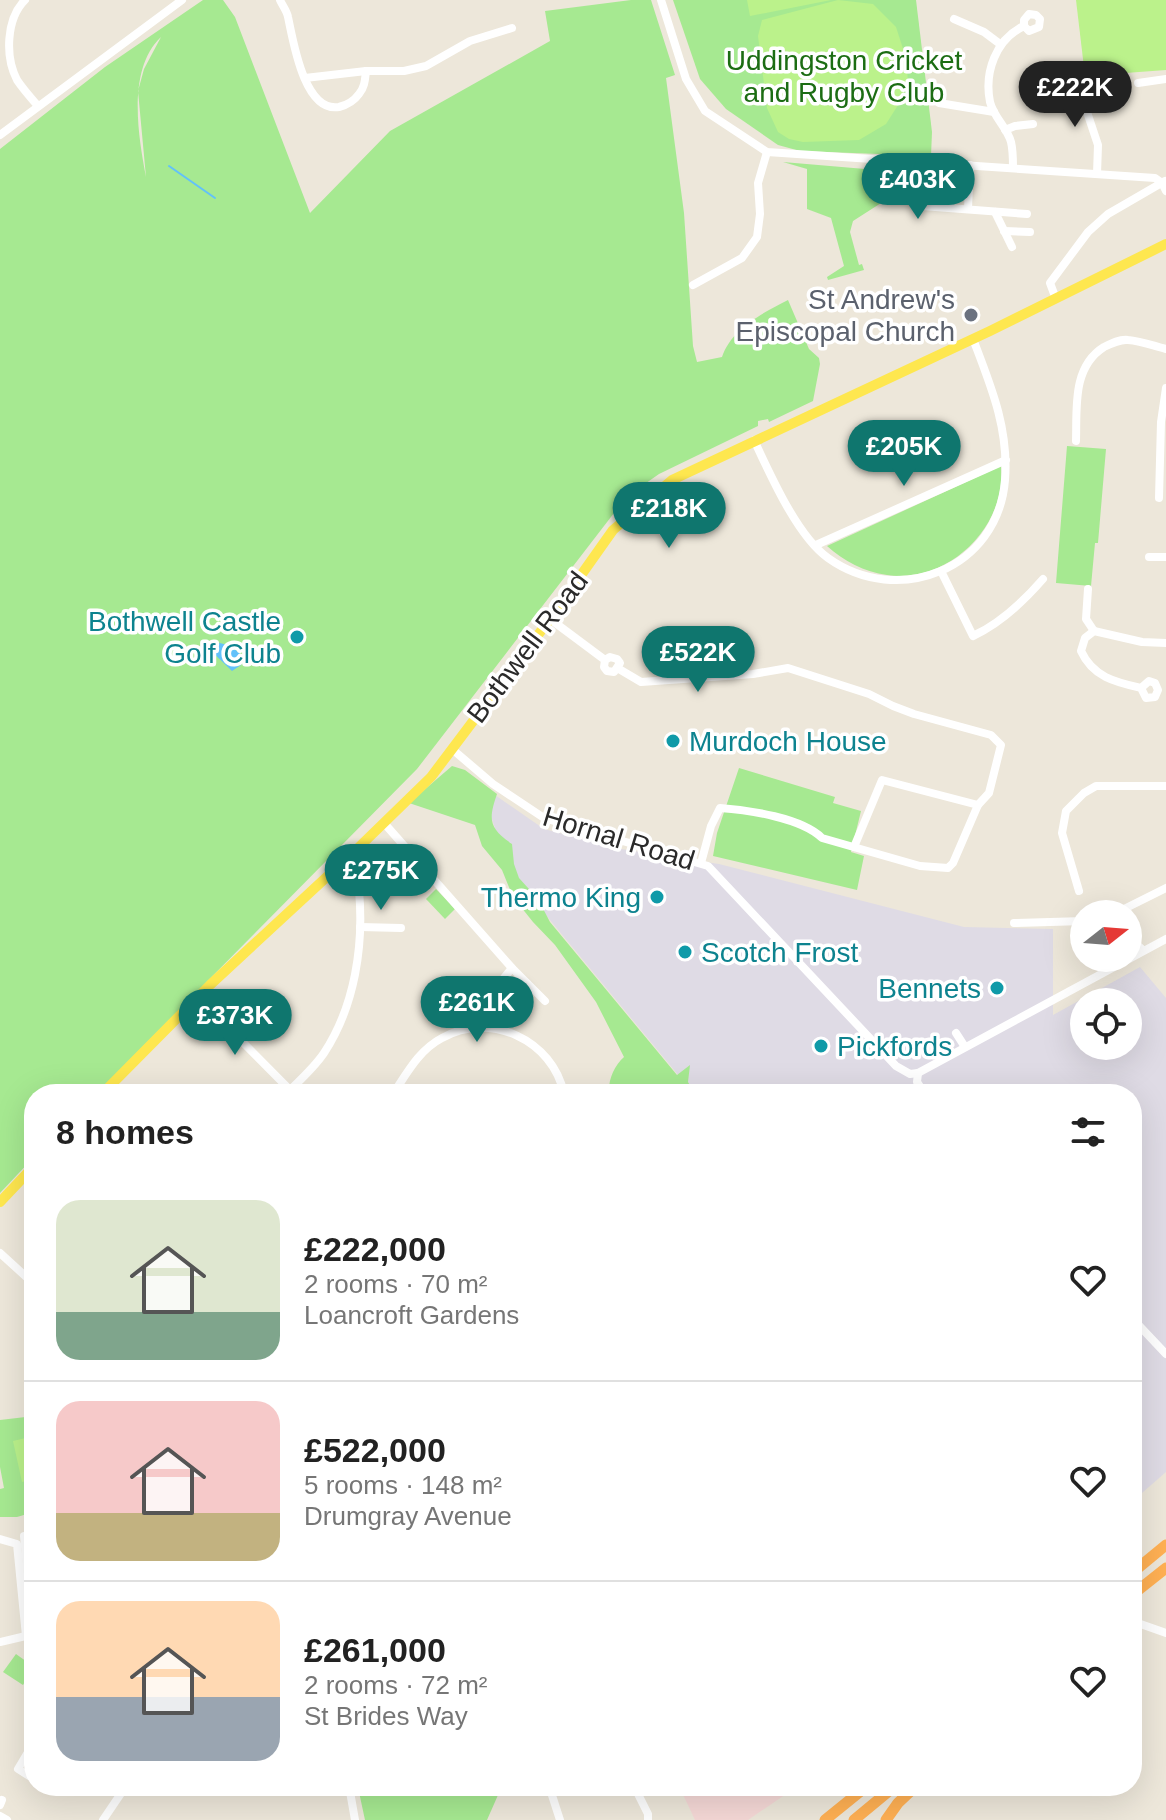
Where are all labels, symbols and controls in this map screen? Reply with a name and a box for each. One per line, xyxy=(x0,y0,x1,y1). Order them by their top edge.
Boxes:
park label: Uddingston Cricket and Rugby Club xyxy=(726,45,962,108)
pin: £222K xyxy=(1019,61,1131,129)
text: £222K xyxy=(1037,72,1113,102)
pin: £403K xyxy=(862,153,974,221)
text: £403K xyxy=(880,164,956,194)
place label: St Andrew's Episcopal Church xyxy=(736,284,955,347)
marker: St Andrew's Episcopal Church xyxy=(962,306,980,324)
pin: £205K xyxy=(848,420,960,488)
text: £205K xyxy=(866,431,942,461)
pin: £218K xyxy=(613,482,725,550)
text: £218K xyxy=(631,493,707,523)
street label: Bothwell Road xyxy=(461,566,594,729)
place label: Bothwell Castle Golf Club xyxy=(88,606,281,669)
pin: £522K xyxy=(642,626,754,694)
marker: Bothwell Castle Golf Club xyxy=(288,628,306,646)
text: £522K xyxy=(660,637,736,667)
place label: Murdoch House xyxy=(689,726,887,757)
marker: Murdoch House xyxy=(664,732,682,750)
street label: Hornal Road xyxy=(539,801,699,876)
pin: £275K xyxy=(325,844,437,912)
text: £275K xyxy=(343,855,419,885)
place label: Thermo King xyxy=(481,882,641,913)
marker: Thermo King xyxy=(648,888,666,906)
north arrow xyxy=(1070,900,1142,972)
map controls xyxy=(1070,900,1142,1060)
place label: Scotch Frost xyxy=(701,937,858,968)
marker: Scotch Frost xyxy=(676,943,694,961)
place label: Bennets xyxy=(878,973,981,1004)
pin: £261K xyxy=(421,976,533,1044)
marker: Bennets xyxy=(988,979,1006,997)
text: £261K xyxy=(439,987,515,1017)
button: locate xyxy=(1070,988,1142,1060)
pin: £373K xyxy=(179,989,291,1057)
text: £373K xyxy=(197,1000,273,1030)
place label: Pickfords xyxy=(837,1031,952,1062)
marker: Pickfords xyxy=(812,1037,830,1055)
icon: filters xyxy=(1066,1110,1110,1154)
text: 8 homes xyxy=(56,1113,194,1151)
text: £222,000 xyxy=(304,1230,446,1268)
icon: home xyxy=(120,1232,216,1328)
icon: heart xyxy=(1066,1258,1110,1302)
text: 2 rooms · 70 m² xyxy=(304,1269,488,1299)
text: Loancroft Gardens xyxy=(304,1300,519,1330)
text: £522,000 xyxy=(304,1431,446,1469)
icon: home xyxy=(120,1433,216,1529)
icon: heart xyxy=(1066,1459,1110,1503)
text: 5 rooms · 148 m² xyxy=(304,1470,502,1500)
text: Drumgray Avenue xyxy=(304,1501,512,1531)
text: £261,000 xyxy=(304,1631,446,1669)
icon: home xyxy=(120,1633,216,1729)
icon: heart xyxy=(1066,1659,1110,1703)
text: 2 rooms · 72 m² xyxy=(304,1670,488,1700)
text: St Brides Way xyxy=(304,1701,468,1731)

